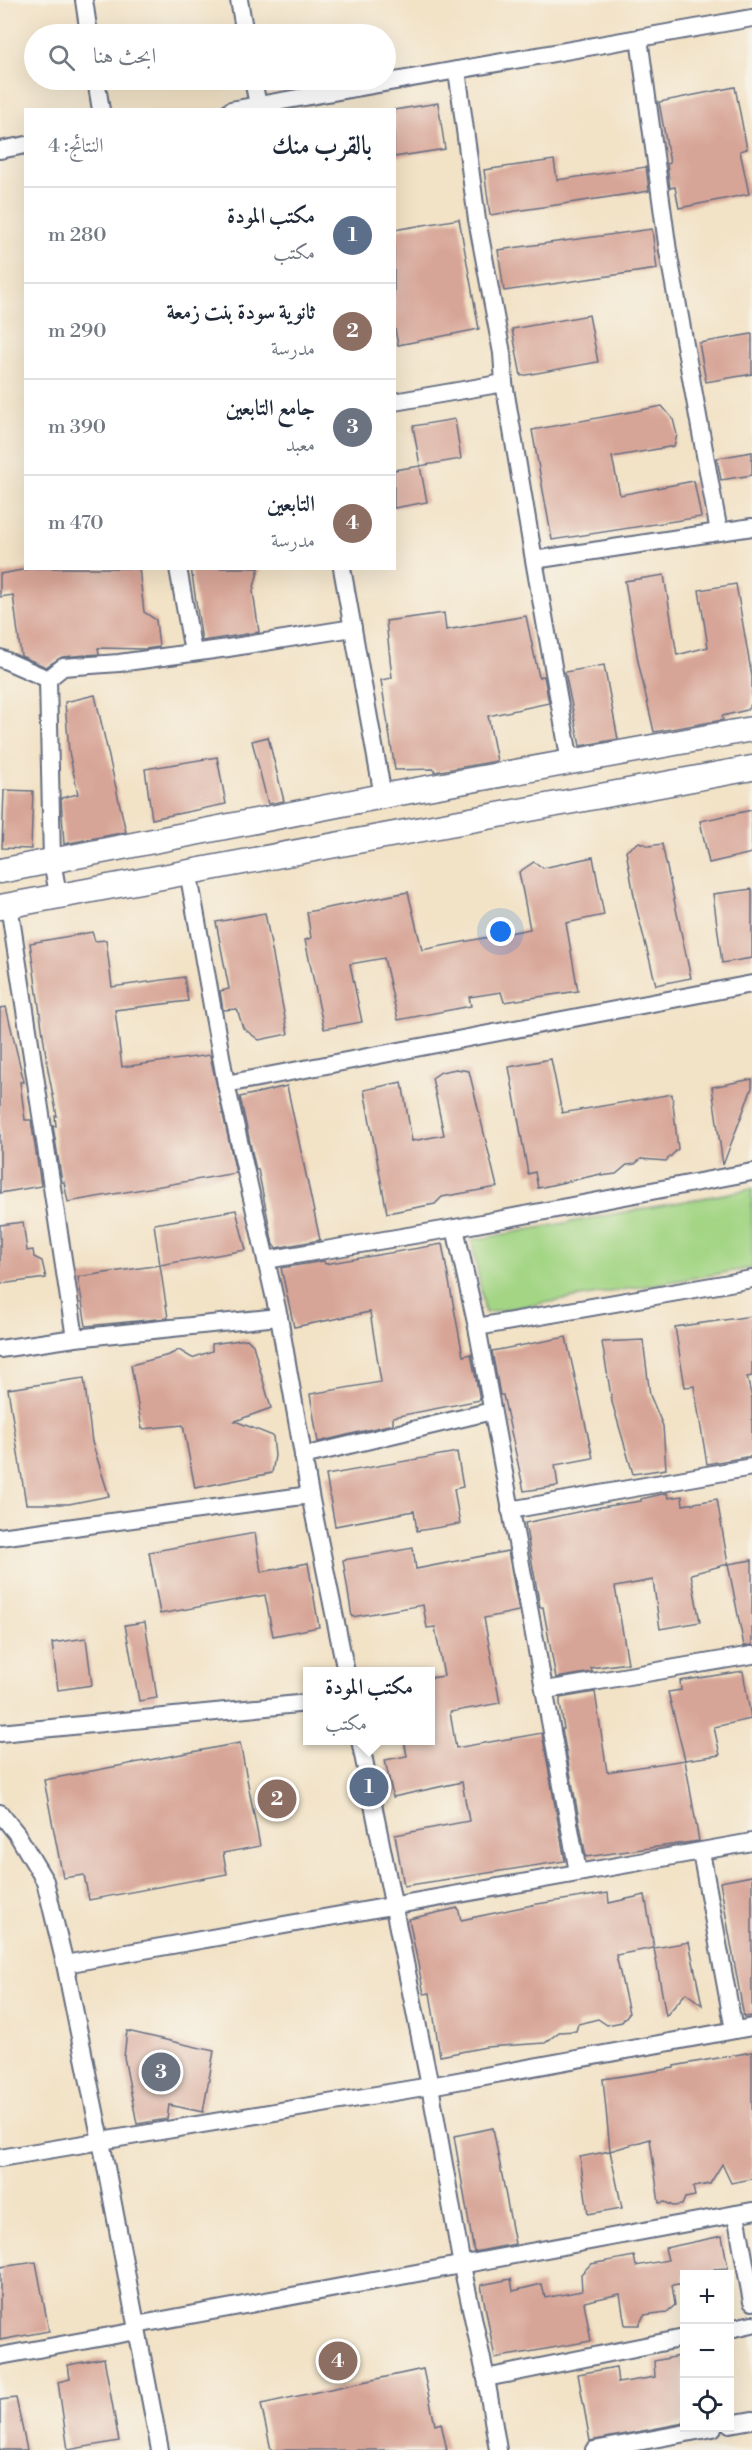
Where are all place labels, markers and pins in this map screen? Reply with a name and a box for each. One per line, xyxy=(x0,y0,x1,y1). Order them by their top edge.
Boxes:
pin: 1 xyxy=(350,1764,388,1810)
pin: 2 xyxy=(258,1776,296,1822)
pin: 3 xyxy=(142,2050,180,2094)
pin: 4 xyxy=(318,2338,358,2384)

